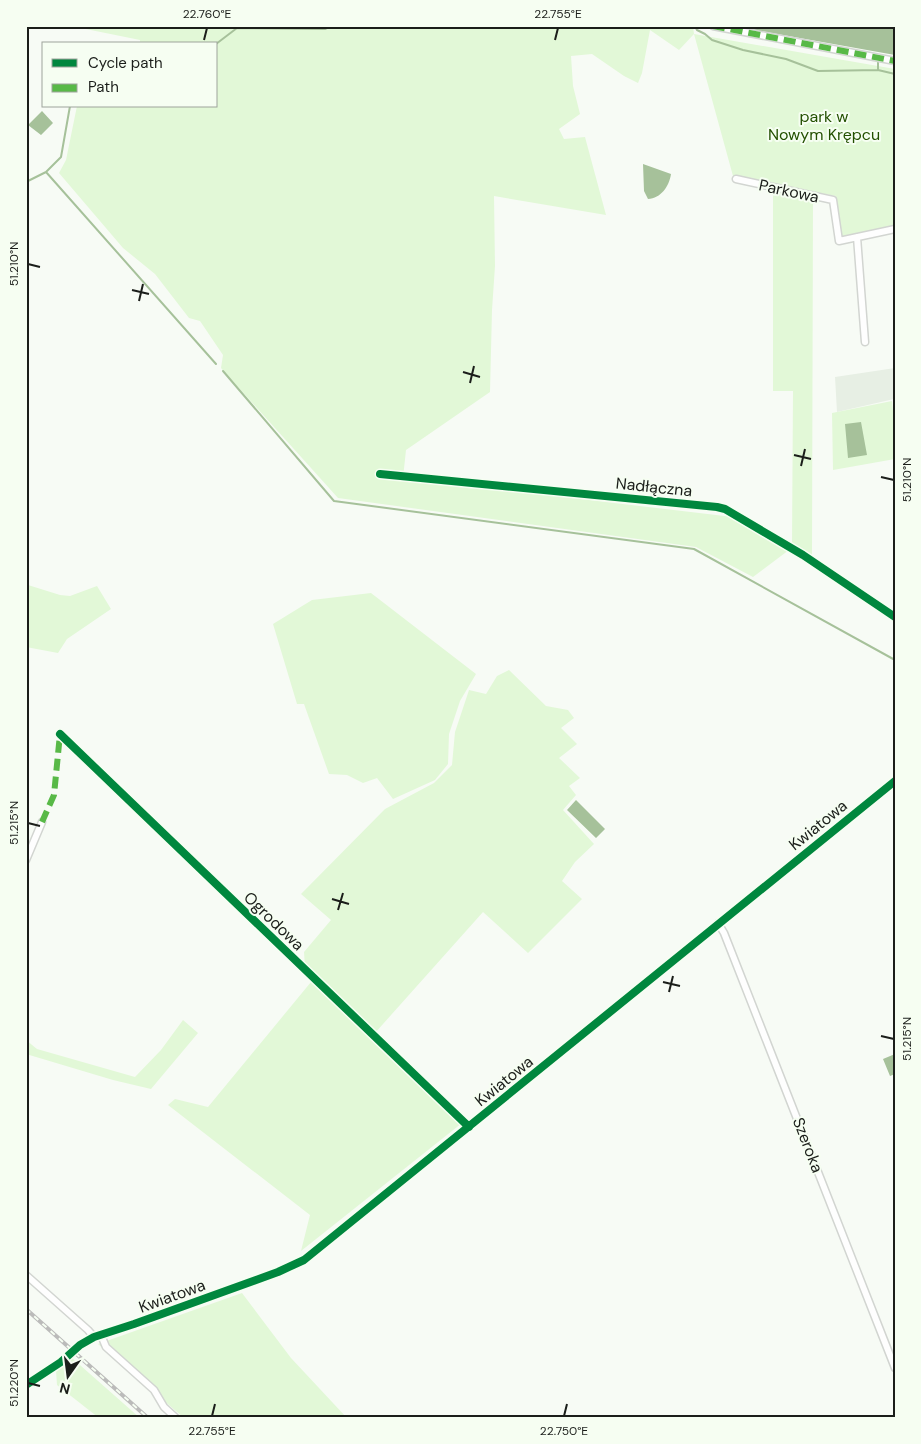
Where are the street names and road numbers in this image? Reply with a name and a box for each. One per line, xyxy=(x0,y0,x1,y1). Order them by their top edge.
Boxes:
street label: Parkowa xyxy=(757,174,821,208)
street label: Nadłączna xyxy=(615,473,693,501)
street label: Kwiatowa xyxy=(784,795,852,855)
street label: Ogrodowa xyxy=(239,887,309,955)
street label: Kwiatowa xyxy=(470,1051,538,1111)
street label: Szeroka xyxy=(788,1114,828,1176)
street label: Kwiatowa xyxy=(136,1274,208,1318)

